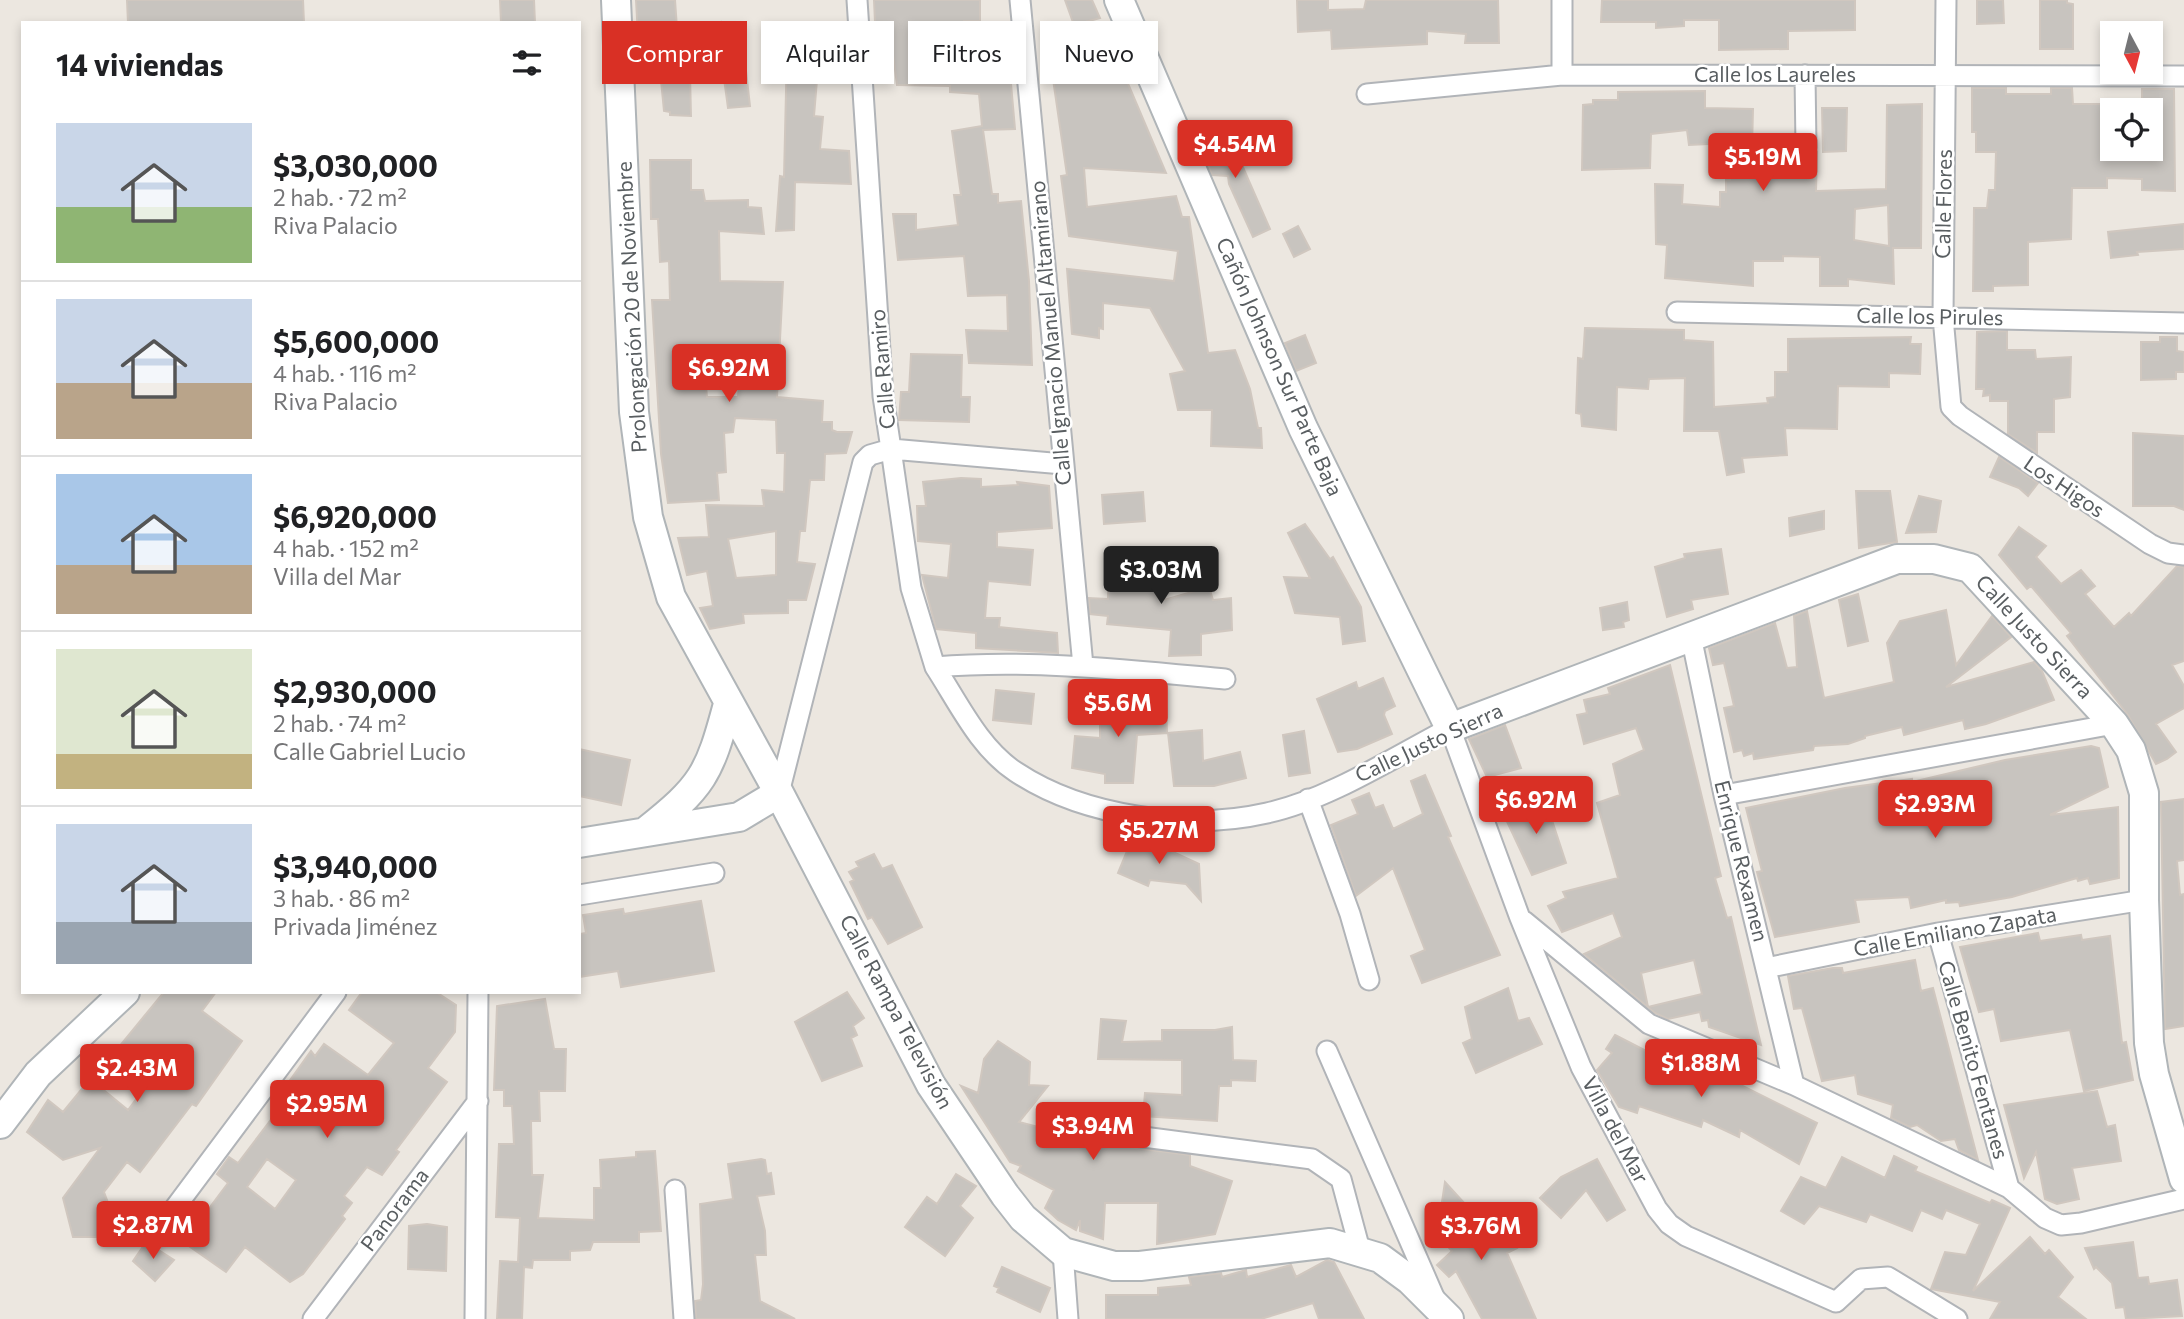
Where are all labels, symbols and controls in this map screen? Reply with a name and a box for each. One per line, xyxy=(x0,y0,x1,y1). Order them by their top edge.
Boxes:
chip: Comprar xyxy=(602,21,747,84)
chip: Alquilar xyxy=(761,21,894,84)
chip: Filtros xyxy=(908,21,1026,84)
chip: Nuevo xyxy=(1040,21,1158,84)
north arrow xyxy=(2100,21,2163,84)
map controls xyxy=(2100,21,2163,161)
icon: filters xyxy=(508,44,546,82)
text: 14 viviendas xyxy=(56,45,224,82)
street label: Calle los Laureles xyxy=(1694,61,1856,86)
button: locate xyxy=(2100,98,2163,161)
pin: $4.54M xyxy=(1178,120,1292,180)
text: $4.54M xyxy=(1194,129,1277,157)
pin: $5.19M xyxy=(1706,134,1820,193)
text: $5.19M xyxy=(1724,142,1802,170)
text: $3,030,000 xyxy=(273,146,438,183)
street label: Calle Flores xyxy=(1929,149,1956,259)
icon: home xyxy=(112,151,196,235)
street label: Prolongación 20 de Noviembre xyxy=(610,161,651,453)
street label: Calle Ignacio Manuel Altamirano xyxy=(1024,180,1075,486)
text: 2 hab. · 72 m² xyxy=(273,183,407,211)
text: Riva Palacio xyxy=(273,211,398,239)
street label: Cañón Johnson Sur Parte Baja xyxy=(1212,233,1349,500)
street label: Calle los Pirules xyxy=(1856,302,2004,329)
street label: Calle Ramiro xyxy=(864,308,899,430)
text: $5,600,000 xyxy=(273,322,439,359)
icon: home xyxy=(112,327,196,411)
pin: $6.92M xyxy=(672,344,786,404)
text: $6.92M xyxy=(688,353,770,381)
text: 4 hab. · 116 m² xyxy=(273,359,416,387)
text: Riva Palacio xyxy=(273,387,398,415)
street label: Los Higos xyxy=(2020,450,2110,522)
text: $6,920,000 xyxy=(273,497,437,534)
icon: home xyxy=(112,502,196,586)
text: 4 hab. · 152 m² xyxy=(273,534,419,562)
pin: $3.03M xyxy=(1104,546,1218,606)
text: $3.03M xyxy=(1120,555,1202,583)
text: Villa del Mar xyxy=(273,562,402,590)
street label: Calle Justo Sierra xyxy=(1971,569,2099,703)
text: $2,930,000 xyxy=(273,672,437,709)
icon: home xyxy=(112,677,196,761)
pin: $5.6M xyxy=(1069,680,1167,739)
text: $5.6M xyxy=(1084,688,1152,716)
street label: Calle Justo Sierra xyxy=(1351,697,1506,787)
text: 2 hab. · 74 m² xyxy=(273,709,406,737)
text: Calle Gabriel Lucio xyxy=(273,737,466,765)
pin: $6.92M xyxy=(1479,776,1593,836)
street label: Enrique Rexamen xyxy=(1710,777,1775,944)
pin: $2.93M xyxy=(1878,780,1992,840)
text: $6.92M xyxy=(1495,785,1577,813)
text: $2.93M xyxy=(1894,789,1976,817)
pin: $5.27M xyxy=(1102,806,1216,866)
text: $5.27M xyxy=(1119,815,1199,843)
text: $3,940,000 xyxy=(273,847,438,884)
icon: home xyxy=(112,852,196,936)
text: 3 hab. · 86 m² xyxy=(273,884,410,912)
street label: Calle Emiliano Zapata xyxy=(1851,900,2058,961)
street label: Calle Rampa Televisión xyxy=(835,910,959,1113)
text: Privada Jiménez xyxy=(273,912,437,940)
street label: Calle Benito Fentanes xyxy=(1934,958,2015,1162)
pin: $1.88M xyxy=(1644,1040,1758,1099)
pin: $2.43M xyxy=(80,1044,194,1104)
text: $1.88M xyxy=(1661,1048,1741,1076)
text: $2.43M xyxy=(96,1053,178,1081)
street label: Villa del Mar xyxy=(1578,1072,1655,1187)
pin: $2.95M xyxy=(270,1080,384,1140)
text: $2.95M xyxy=(286,1089,368,1117)
pin: $3.94M xyxy=(1036,1102,1150,1162)
text: $3.94M xyxy=(1052,1111,1134,1139)
street label: Panorama xyxy=(355,1163,433,1255)
pin: $2.87M xyxy=(96,1202,210,1261)
pin: $3.76M xyxy=(1424,1202,1538,1262)
text: $2.87M xyxy=(113,1210,193,1238)
text: $3.76M xyxy=(1441,1211,1522,1239)

